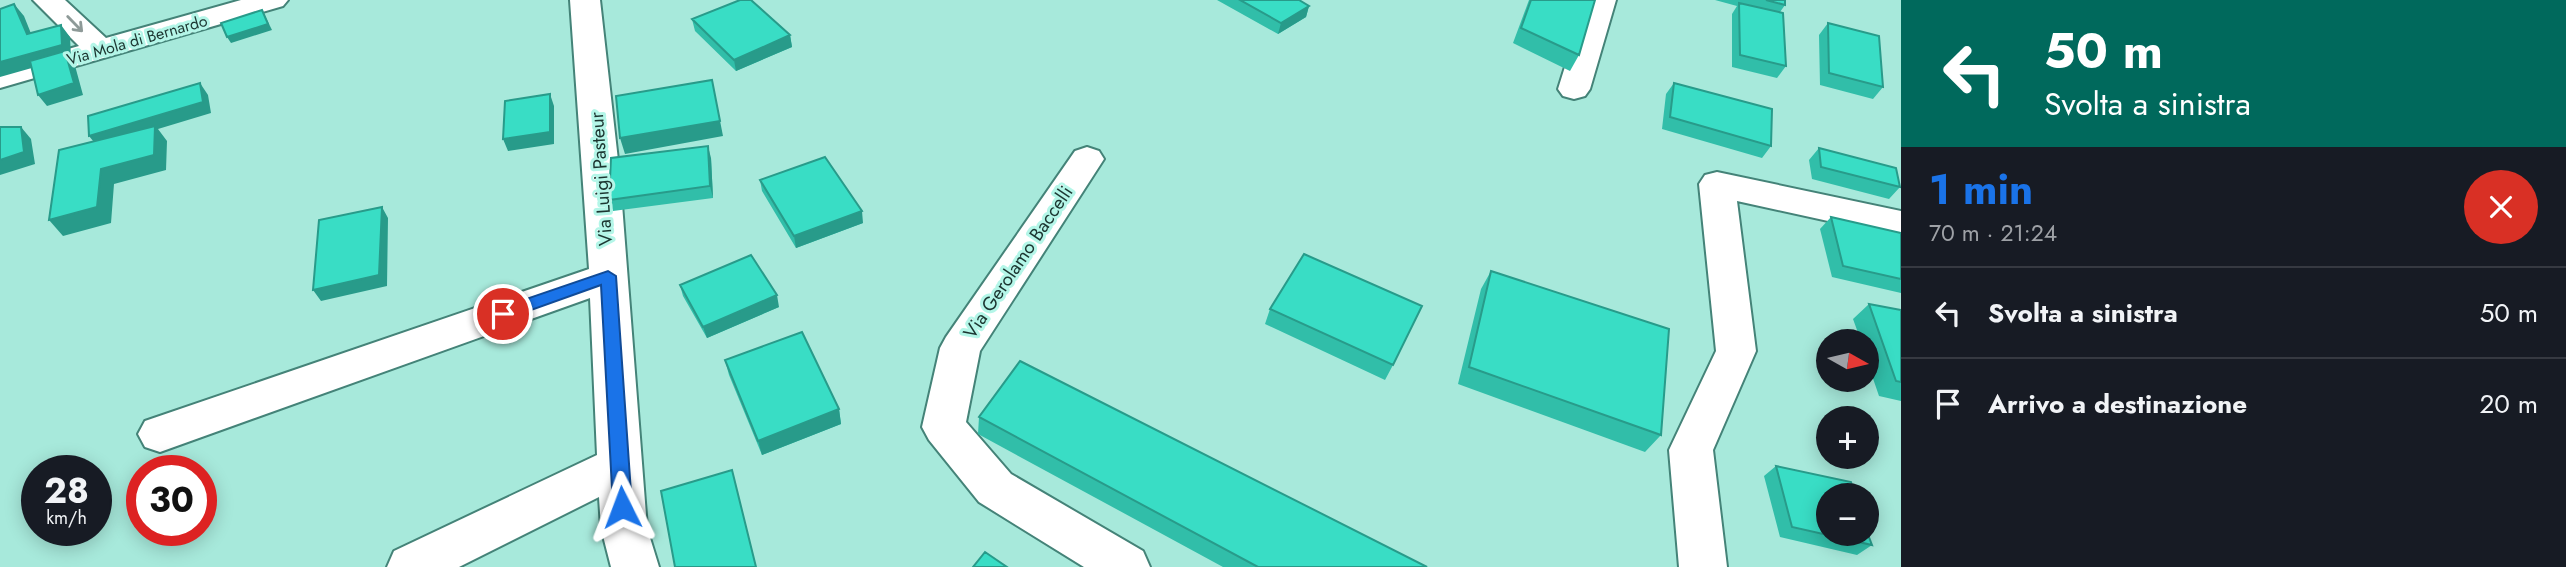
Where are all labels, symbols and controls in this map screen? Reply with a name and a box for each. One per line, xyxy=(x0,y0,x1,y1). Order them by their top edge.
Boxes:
street label: Via Mola di Bernardo xyxy=(64,9,210,71)
one-way arrow xyxy=(67,15,84,32)
text: 50 m xyxy=(2044,16,2163,86)
icon: left xyxy=(1929,28,2020,119)
text: Svolta a sinistra xyxy=(2044,81,2251,127)
street label: Via Luigi Pasteur xyxy=(583,111,619,247)
text: 1 min xyxy=(1929,159,2033,220)
button: close xyxy=(2464,170,2538,244)
street label: Via Gerolamo Baccelli xyxy=(957,180,1079,344)
text: 70 m · 21:24 xyxy=(1929,216,2057,250)
pin xyxy=(473,284,533,344)
icon: left xyxy=(1929,294,1967,332)
text: Svolta a sinistra xyxy=(1988,294,2178,332)
text: 50 m xyxy=(2480,294,2538,332)
icon: arrive xyxy=(484,295,522,333)
north arrow xyxy=(1816,329,1880,392)
map controls xyxy=(1816,329,1879,546)
icon: arrive xyxy=(1929,385,1967,423)
text: Arrivo a destinazione xyxy=(1988,385,2247,423)
text: 20 m xyxy=(2480,385,2538,423)
button: + xyxy=(1816,406,1879,469)
speed limit sign: 30 xyxy=(126,455,217,546)
text: 28 xyxy=(44,466,89,516)
position arrow xyxy=(585,470,659,544)
button: − xyxy=(1816,483,1879,546)
text: km/h xyxy=(46,505,87,531)

